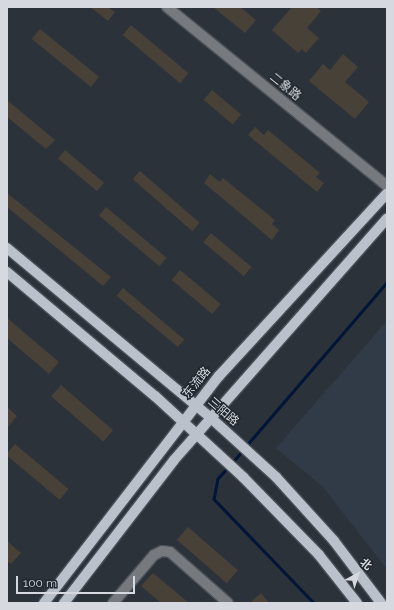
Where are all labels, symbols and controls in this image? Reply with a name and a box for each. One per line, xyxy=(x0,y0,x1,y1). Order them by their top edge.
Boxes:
street label: 二象路 xyxy=(266,70,304,104)
street label: 东流路 xyxy=(180,364,214,402)
street label: 三阳路 xyxy=(205,395,241,429)
north arrow xyxy=(338,554,378,594)
text: 北 xyxy=(358,556,374,573)
scale bar xyxy=(18,568,137,594)
text: 100 m xyxy=(23,576,57,590)

